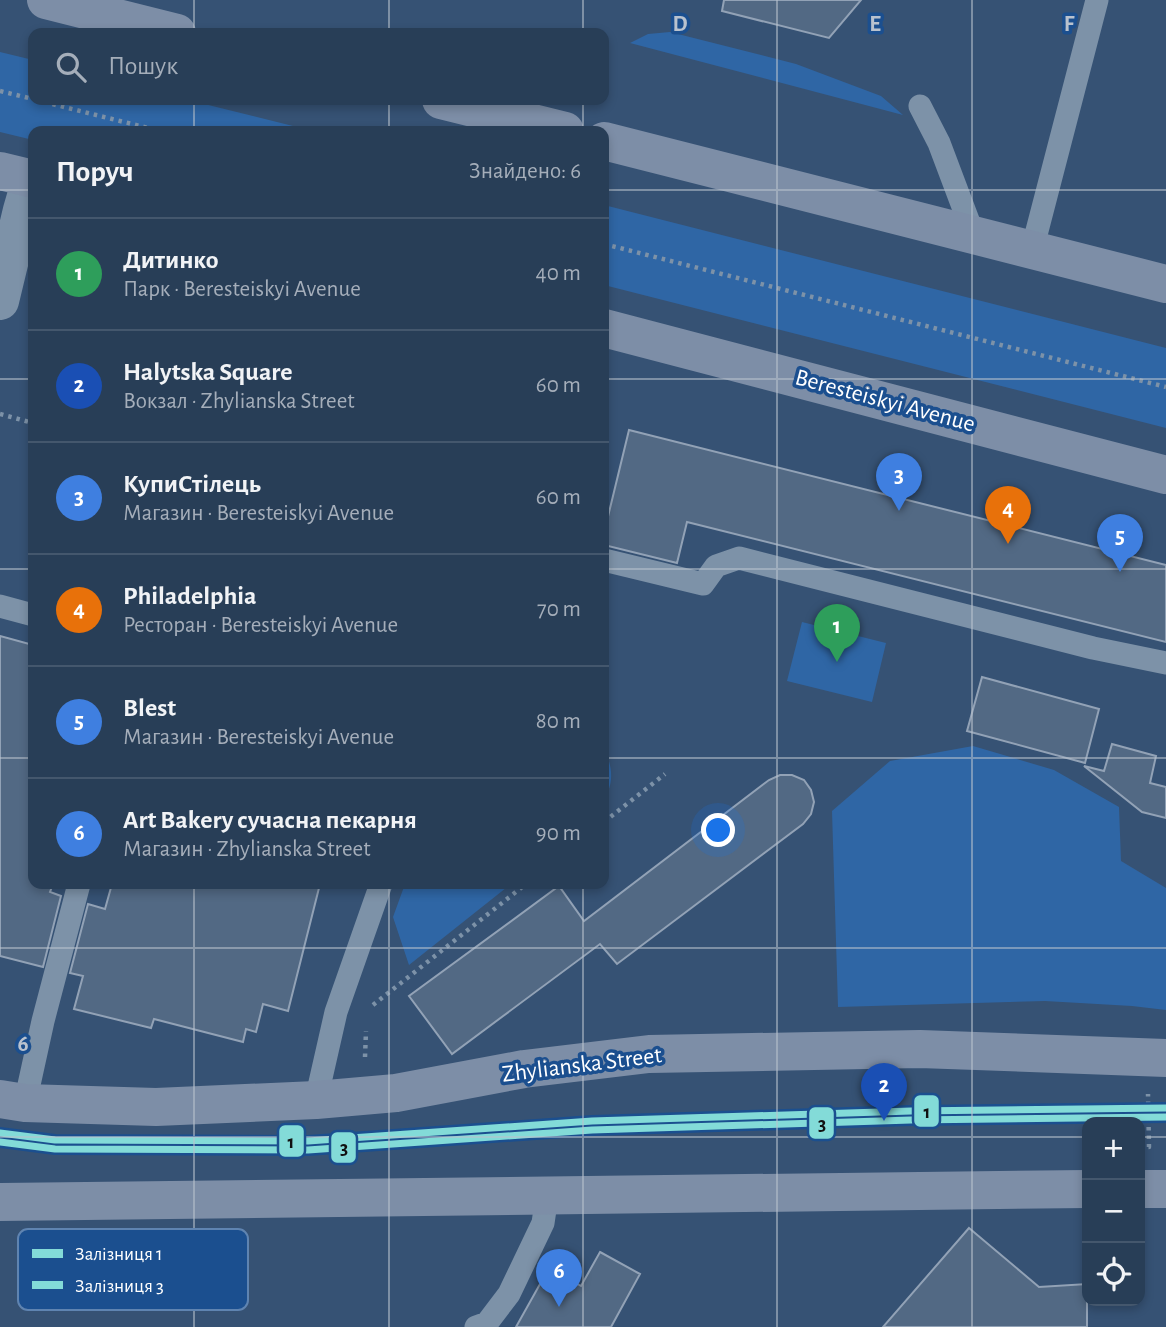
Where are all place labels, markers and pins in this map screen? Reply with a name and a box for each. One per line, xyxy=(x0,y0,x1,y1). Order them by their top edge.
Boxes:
pin: 3 xyxy=(876,453,922,511)
pin: 4 xyxy=(985,486,1031,544)
pin: 5 xyxy=(1097,514,1143,572)
pin: 1 xyxy=(814,604,860,662)
pin: 2 xyxy=(861,1063,907,1121)
pin: 6 xyxy=(536,1249,582,1307)

